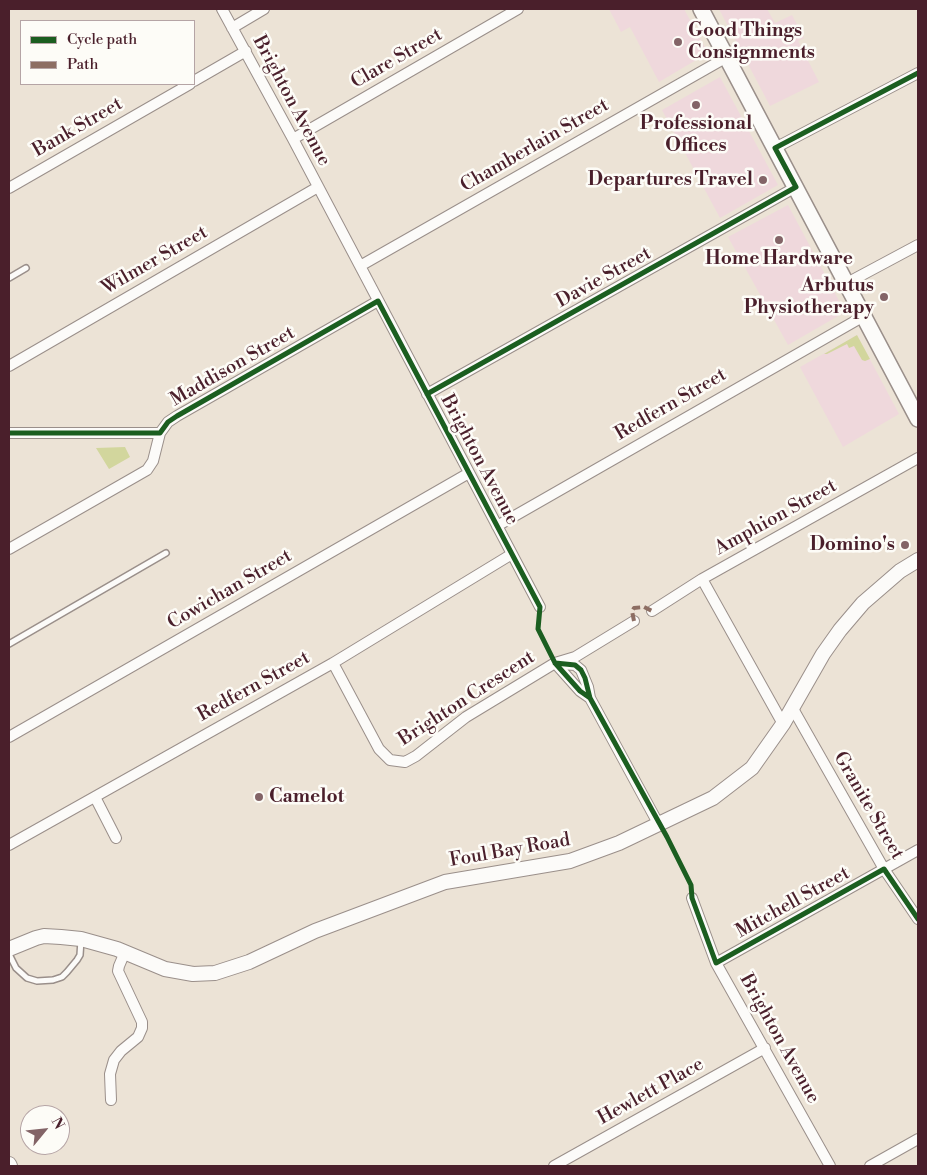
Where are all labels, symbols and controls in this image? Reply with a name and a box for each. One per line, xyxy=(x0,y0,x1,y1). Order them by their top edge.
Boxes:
legend xyxy=(20,20,195,85)
place label: Good Things Consignments xyxy=(688,20,815,64)
street label: Clare Street xyxy=(347,24,447,94)
text: Cycle path xyxy=(67,30,137,49)
street label: Brighton Avenue xyxy=(247,32,335,170)
marker: Good Things Consignments xyxy=(672,36,684,48)
text: Path xyxy=(67,55,99,74)
street label: Bank Street xyxy=(29,93,127,163)
street label: Chamberlain Street xyxy=(457,94,613,198)
marker: Professional Offices xyxy=(690,99,702,111)
place label: Professional Offices xyxy=(640,113,752,157)
place label: Departures Travel xyxy=(588,169,753,191)
marker: Departures Travel xyxy=(757,174,769,186)
street label: Wilmer Street xyxy=(98,222,212,300)
marker: Home Hardware xyxy=(773,234,785,246)
street label: Davie Street xyxy=(553,243,655,313)
place label: Home Hardware xyxy=(705,248,853,270)
place label: Arbutus Physiotherapy xyxy=(744,275,874,319)
marker: Arbutus Physiotherapy xyxy=(878,291,890,303)
street label: Maddison Street xyxy=(167,322,299,412)
street label: Redfern Street xyxy=(611,364,731,446)
street label: Brighton Avenue xyxy=(435,391,523,529)
street label: Amphion Street xyxy=(711,475,841,561)
place label: Domino's xyxy=(810,534,895,556)
marker: Domino's xyxy=(899,539,911,551)
street label: Cowichan Street xyxy=(164,545,296,635)
street label: Brighton Crescent xyxy=(395,646,539,752)
street label: Redfern Street xyxy=(194,647,314,727)
street label: Granite Street xyxy=(828,748,908,864)
place label: Camelot xyxy=(269,786,344,808)
marker: Camelot xyxy=(253,791,265,803)
street label: Foul Bay Road xyxy=(448,829,572,873)
street label: Mitchell Street xyxy=(732,862,854,944)
street label: Brighton Avenue xyxy=(734,970,824,1108)
street label: Hewlett Place xyxy=(594,1053,708,1131)
north arrow xyxy=(20,1105,70,1155)
text: N xyxy=(47,1114,68,1133)

